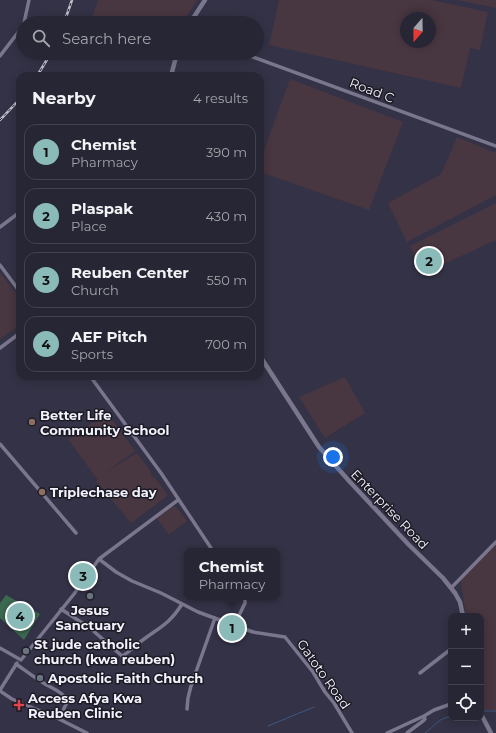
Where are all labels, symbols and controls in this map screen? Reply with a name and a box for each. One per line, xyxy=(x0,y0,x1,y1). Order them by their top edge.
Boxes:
north arrow xyxy=(400,12,436,48)
search box xyxy=(16,16,264,60)
icon: search xyxy=(30,27,52,49)
text: Search here xyxy=(62,29,151,48)
street label: Road C xyxy=(347,74,397,106)
text: Nearby xyxy=(32,88,96,108)
text: 4 results xyxy=(193,90,248,106)
text: Chemist xyxy=(71,135,137,154)
text: 1 xyxy=(43,144,49,160)
text: 390 m xyxy=(206,144,247,160)
text: Pharmacy xyxy=(71,154,138,170)
text: Plaspak xyxy=(71,199,133,218)
text: 2 xyxy=(42,208,50,224)
text: 430 m xyxy=(205,208,247,224)
text: Place xyxy=(71,218,107,234)
pin: 2 xyxy=(416,246,442,276)
text: Reuben Center xyxy=(71,263,189,282)
text: 3 xyxy=(42,272,50,288)
text: 550 m xyxy=(207,272,247,288)
text: Church xyxy=(71,282,119,298)
text: AEF Pitch xyxy=(71,327,147,346)
text: 4 xyxy=(42,336,50,352)
text: 700 m xyxy=(205,336,247,352)
text: Sports xyxy=(71,346,113,362)
place label: Better Life Community School xyxy=(40,407,170,438)
marker: Better Life Community School xyxy=(27,417,37,427)
your location xyxy=(323,447,343,467)
street label: Enterprise Road xyxy=(348,466,432,552)
place label: Triplechase day xyxy=(50,484,157,500)
marker: Triplechase day xyxy=(37,487,47,497)
popup xyxy=(184,548,280,600)
text: Chemist xyxy=(199,557,264,576)
pin: 3 xyxy=(70,561,96,591)
text: Pharmacy xyxy=(199,576,265,592)
marker: Jesus Sanctuary xyxy=(85,591,95,601)
pin: 4 xyxy=(7,601,33,631)
place label: Jesus Sanctuary xyxy=(55,602,125,633)
pin: 1 xyxy=(219,613,245,643)
map controls xyxy=(448,613,484,721)
button: + xyxy=(448,613,484,649)
place label: St jude catholic church (kwa reuben) xyxy=(34,636,175,667)
street label: Gatoto Road xyxy=(294,636,354,712)
marker: St jude catholic church (kwa reuben) xyxy=(21,646,31,656)
button: − xyxy=(448,649,484,685)
place label: Apostolic Faith Church xyxy=(47,670,203,686)
marker: Apostolic Faith Church xyxy=(35,673,45,683)
button: locate xyxy=(448,685,484,721)
place label: Access Afya Kwa Reuben Clinic xyxy=(27,690,142,721)
marker: Access Afya Kwa Reuben Clinic xyxy=(13,699,25,711)

